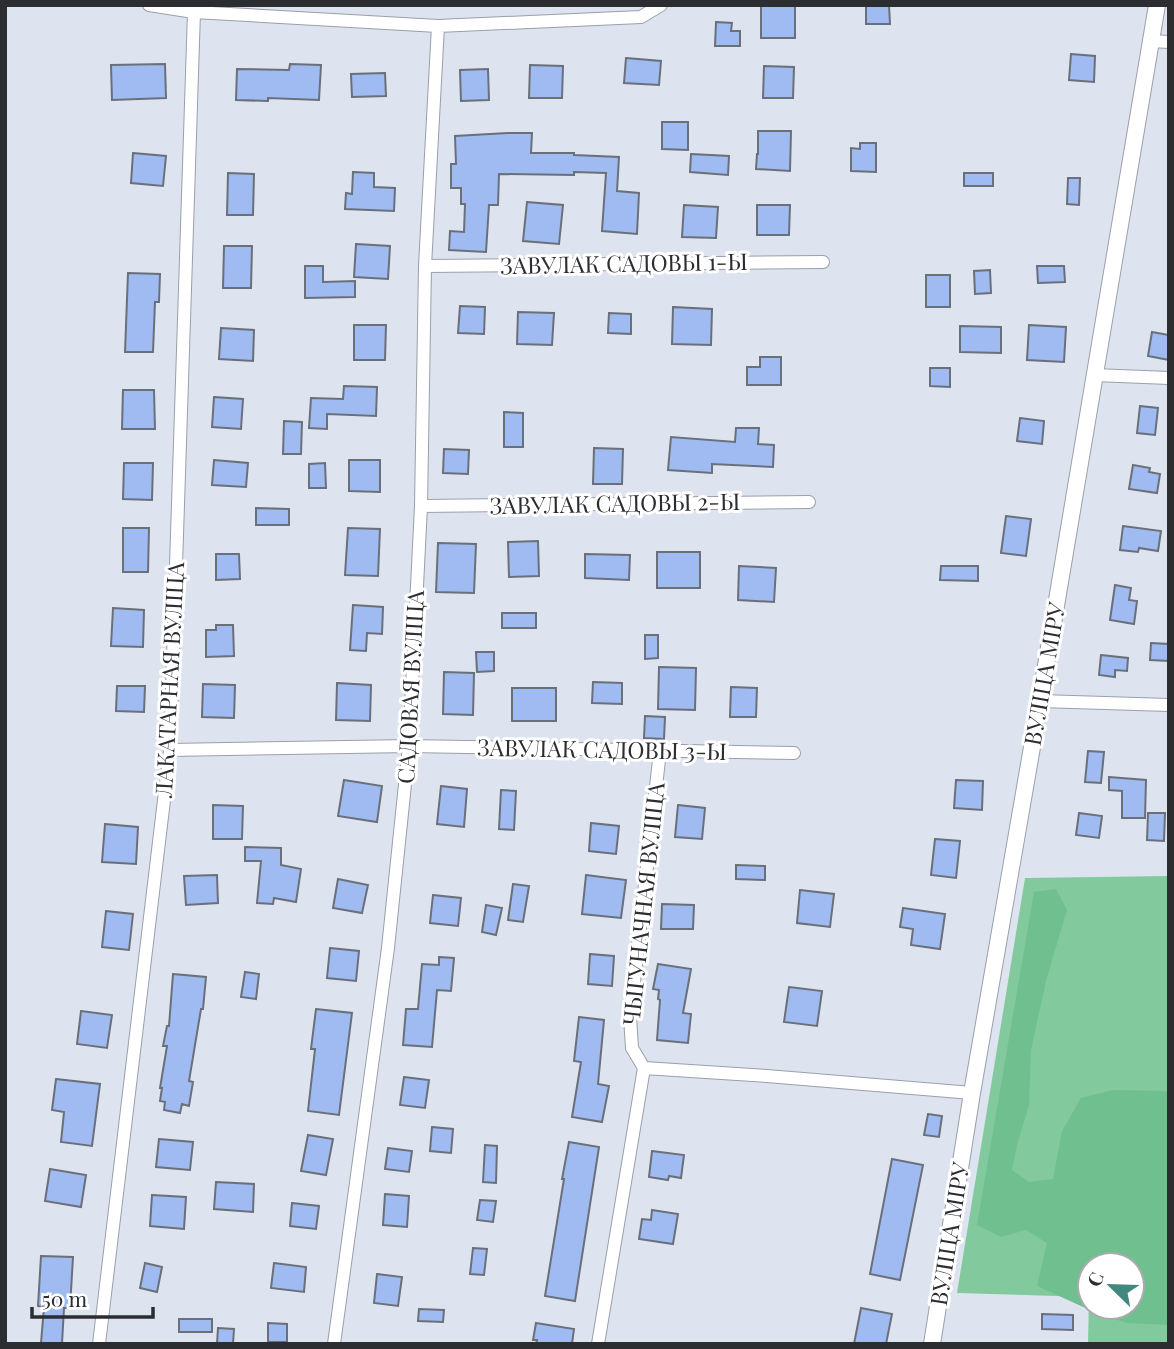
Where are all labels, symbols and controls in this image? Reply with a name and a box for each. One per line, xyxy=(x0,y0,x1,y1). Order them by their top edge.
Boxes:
street label: ЗАВУЛАК САДОВЫ 1-Ы xyxy=(500,245,748,280)
street label: ЗАВУЛАК САДОВЫ 2-Ы xyxy=(489,485,741,520)
street label: ЛАКАТАРНАЯ ВУЛІЦА xyxy=(147,561,190,800)
street label: САДОВАЯ ВУЛІЦА xyxy=(389,589,430,785)
street label: ВУЛІЦА МІРУ xyxy=(1016,599,1072,748)
street label: ЗАВУЛАК САДОВЫ 3-Ы xyxy=(477,731,727,766)
street label: ЧЫГУНАЧНАЯ ВУЛІЦА xyxy=(614,780,671,1027)
street label: ВУЛІЦА МІРУ xyxy=(922,1159,975,1308)
north arrow xyxy=(1076,1251,1146,1321)
text: С xyxy=(1080,1268,1109,1290)
scale bar xyxy=(32,1276,152,1320)
text: 50 m xyxy=(42,1284,88,1312)

